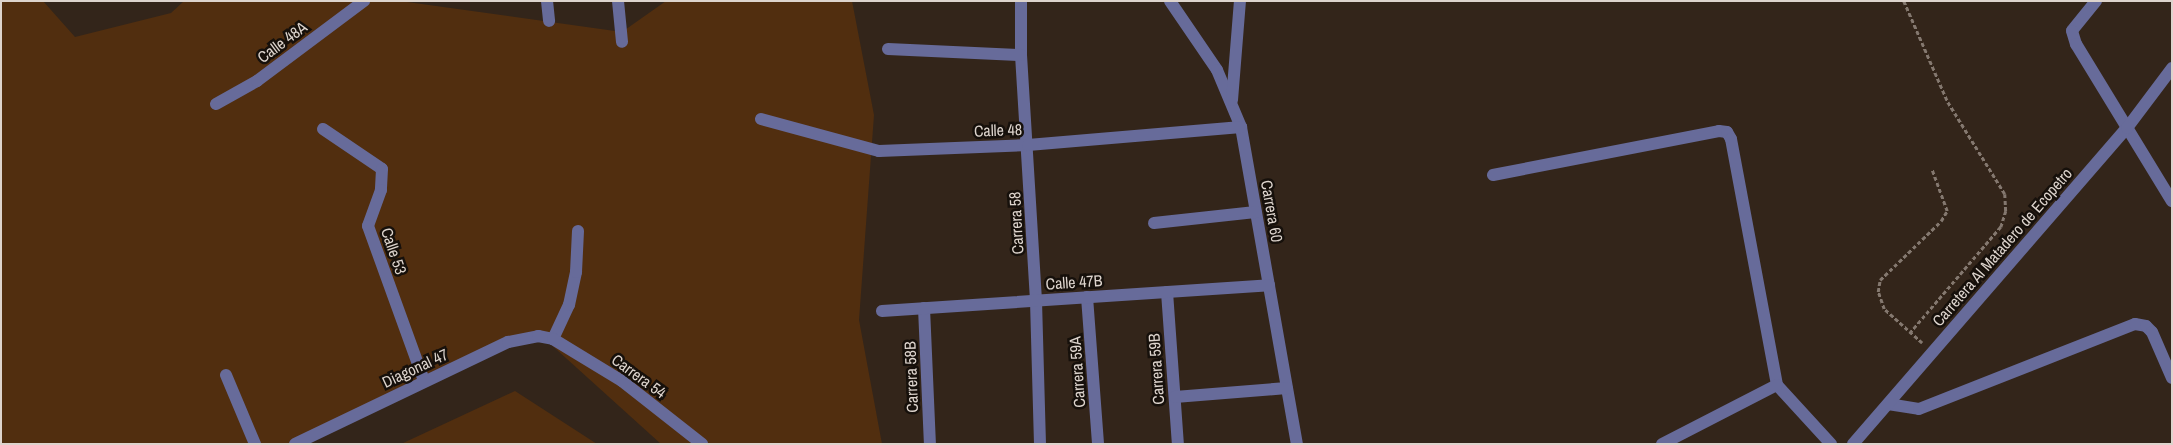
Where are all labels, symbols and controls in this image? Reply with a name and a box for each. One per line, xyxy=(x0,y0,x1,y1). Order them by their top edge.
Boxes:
street label: Calle 48A xyxy=(254,17,310,67)
street label: Calle 48 xyxy=(974,120,1022,140)
street label: Carretera Al Matadero de Ecopetro xyxy=(1928,164,2076,330)
street label: Carrera 60 xyxy=(1257,178,1287,244)
street label: Carrera 58 xyxy=(1005,191,1027,255)
street label: Calle 53 xyxy=(377,225,411,277)
street label: Calle 47B xyxy=(1045,270,1103,294)
street label: Carrera 59B xyxy=(1144,333,1168,405)
street label: Carrera 59A xyxy=(1065,336,1089,408)
street label: Carrera 58B xyxy=(900,341,922,413)
street label: Diagonal 47 xyxy=(379,344,451,392)
street label: Carrera 54 xyxy=(608,350,670,402)

